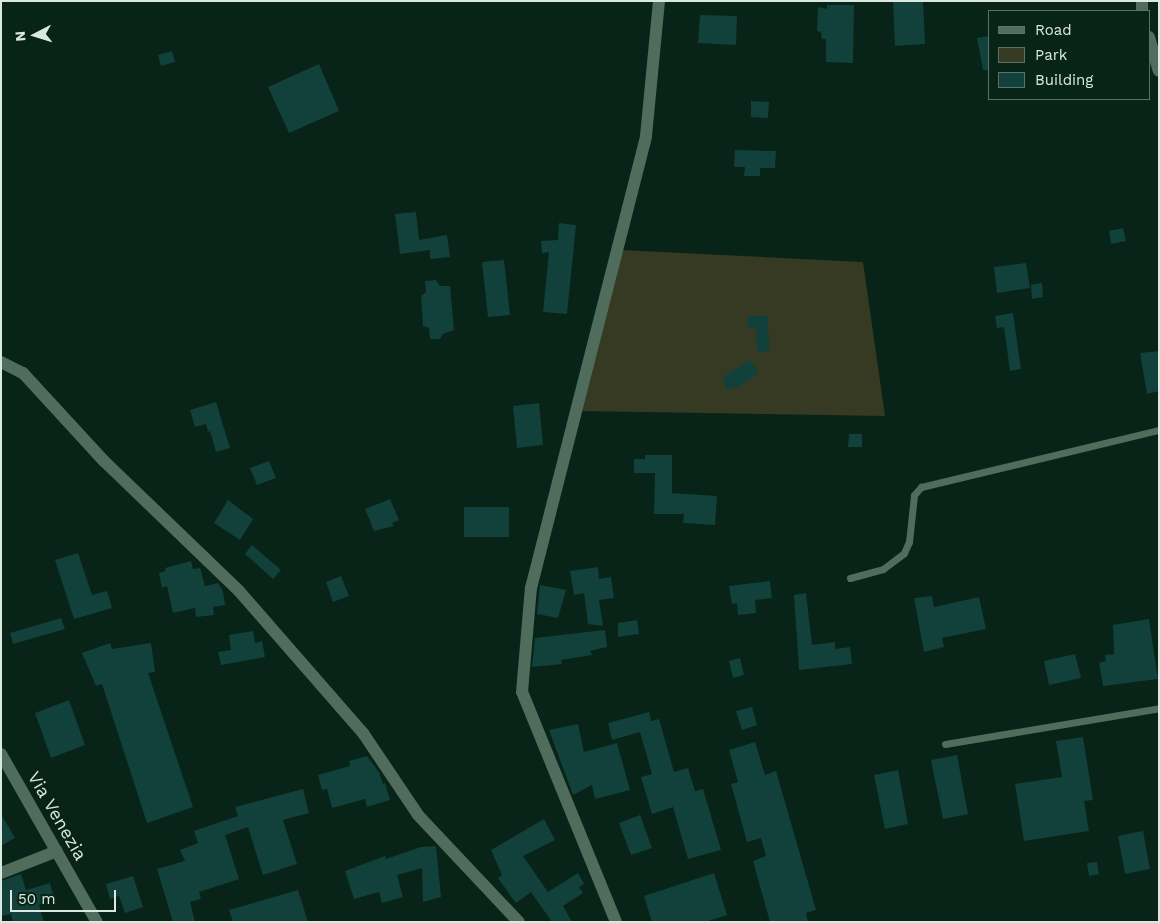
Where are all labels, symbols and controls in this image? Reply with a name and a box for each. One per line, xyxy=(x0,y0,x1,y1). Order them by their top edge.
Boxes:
north arrow xyxy=(10,10,60,60)
legend xyxy=(988,10,1150,100)
text: Road xyxy=(1035,21,1072,39)
text: N xyxy=(12,30,28,42)
text: Park xyxy=(1035,46,1067,64)
text: Building xyxy=(1035,71,1093,89)
street label: Via Venezia xyxy=(23,767,91,865)
scale bar xyxy=(12,880,119,912)
text: 50 m xyxy=(18,890,55,908)

